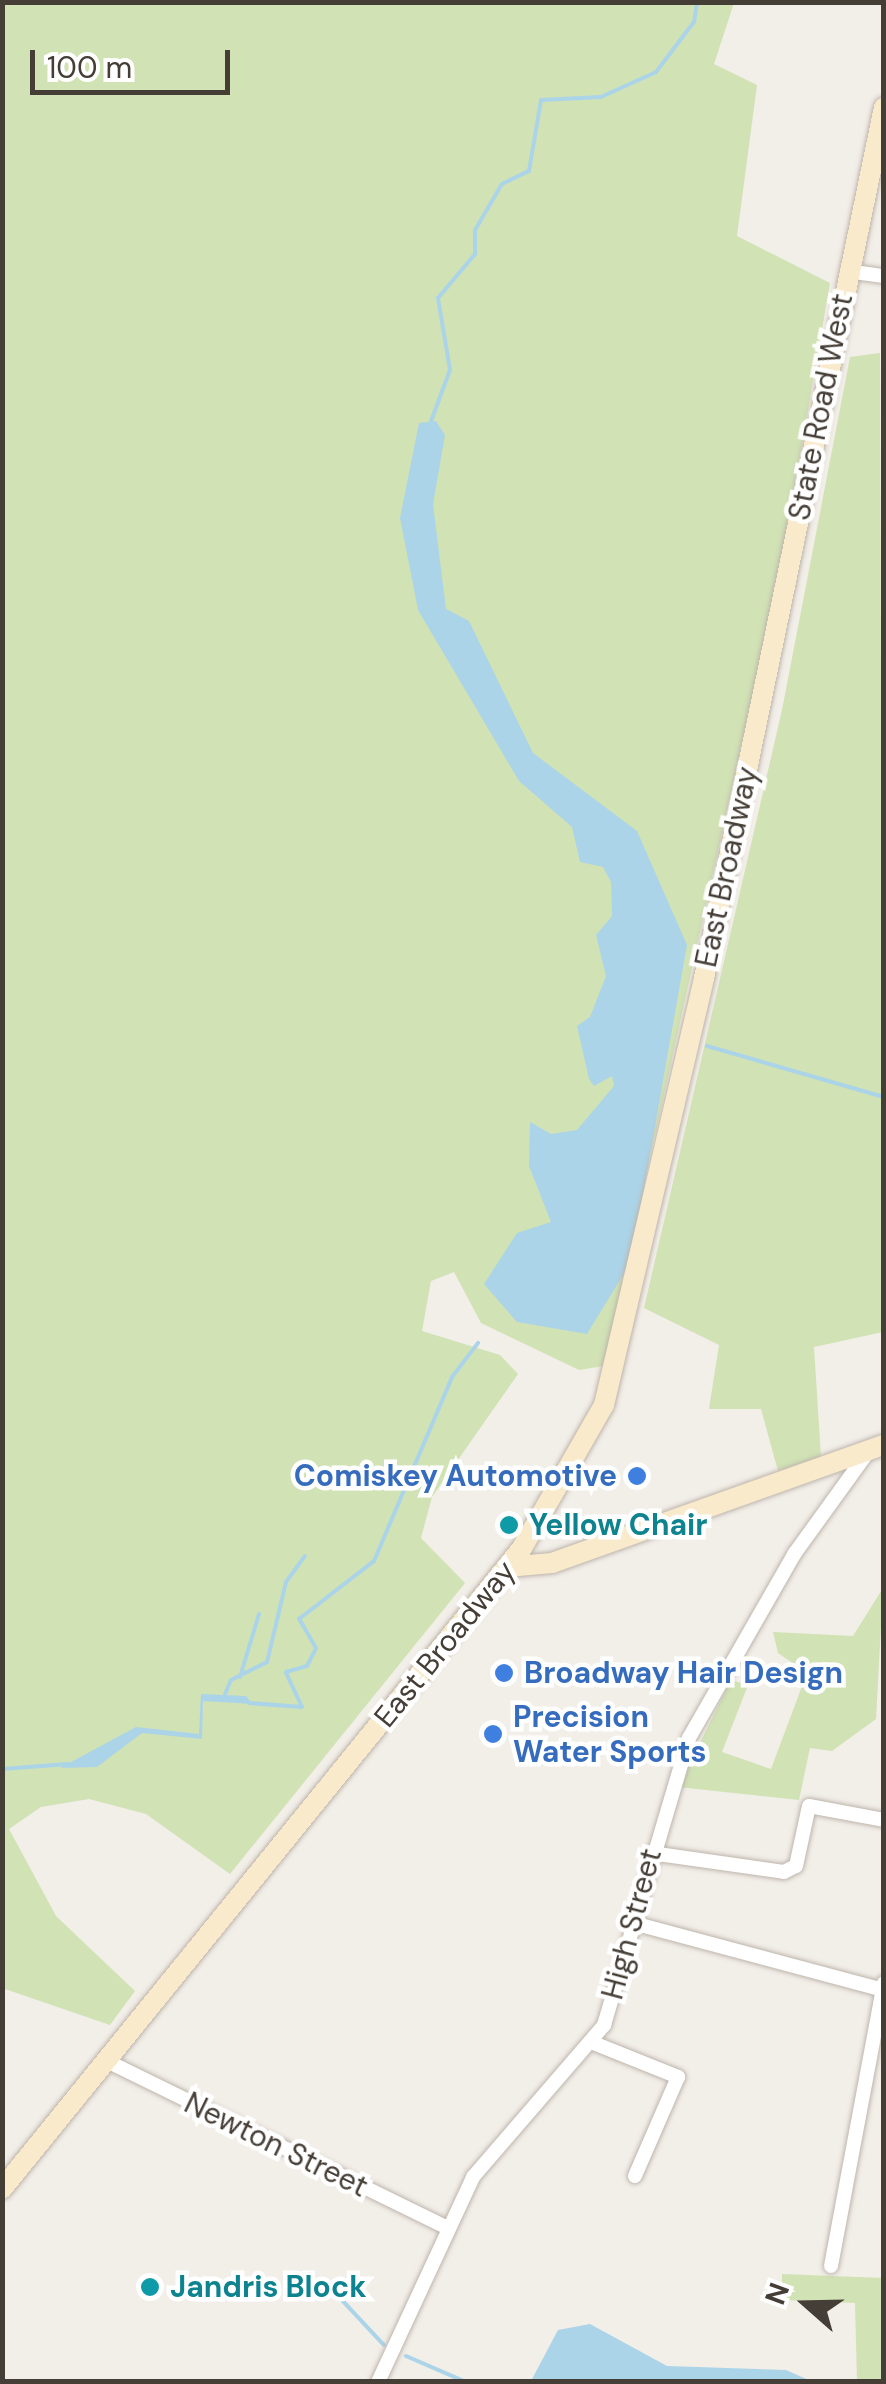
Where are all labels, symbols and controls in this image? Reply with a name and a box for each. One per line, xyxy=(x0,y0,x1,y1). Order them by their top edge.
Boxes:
scale bar xyxy=(35,30,235,92)
text: 100 m xyxy=(47,48,132,87)
street label: State Road West xyxy=(781,291,861,523)
street label: East Broadway xyxy=(688,764,766,970)
place label: Comiskey Automotive xyxy=(294,1458,617,1494)
marker: Comiskey Automotive xyxy=(626,1465,648,1487)
place label: Yellow Chair xyxy=(529,1507,708,1543)
marker: Yellow Chair xyxy=(498,1514,520,1536)
street label: East Broadway xyxy=(367,1553,523,1735)
place label: Broadway Hair Design xyxy=(524,1655,843,1691)
marker: Broadway Hair Design xyxy=(493,1662,515,1684)
place label: Precision Water Sports xyxy=(513,1699,706,1770)
marker: Precision Water Sports xyxy=(482,1723,504,1745)
street label: High Street xyxy=(595,1845,669,2003)
street label: Newton Street xyxy=(178,2085,374,2205)
north arrow xyxy=(756,2254,856,2354)
place label: Jandris Block xyxy=(170,2269,366,2305)
marker: Jandris Block xyxy=(139,2276,161,2298)
text: N xyxy=(756,2278,798,2309)

